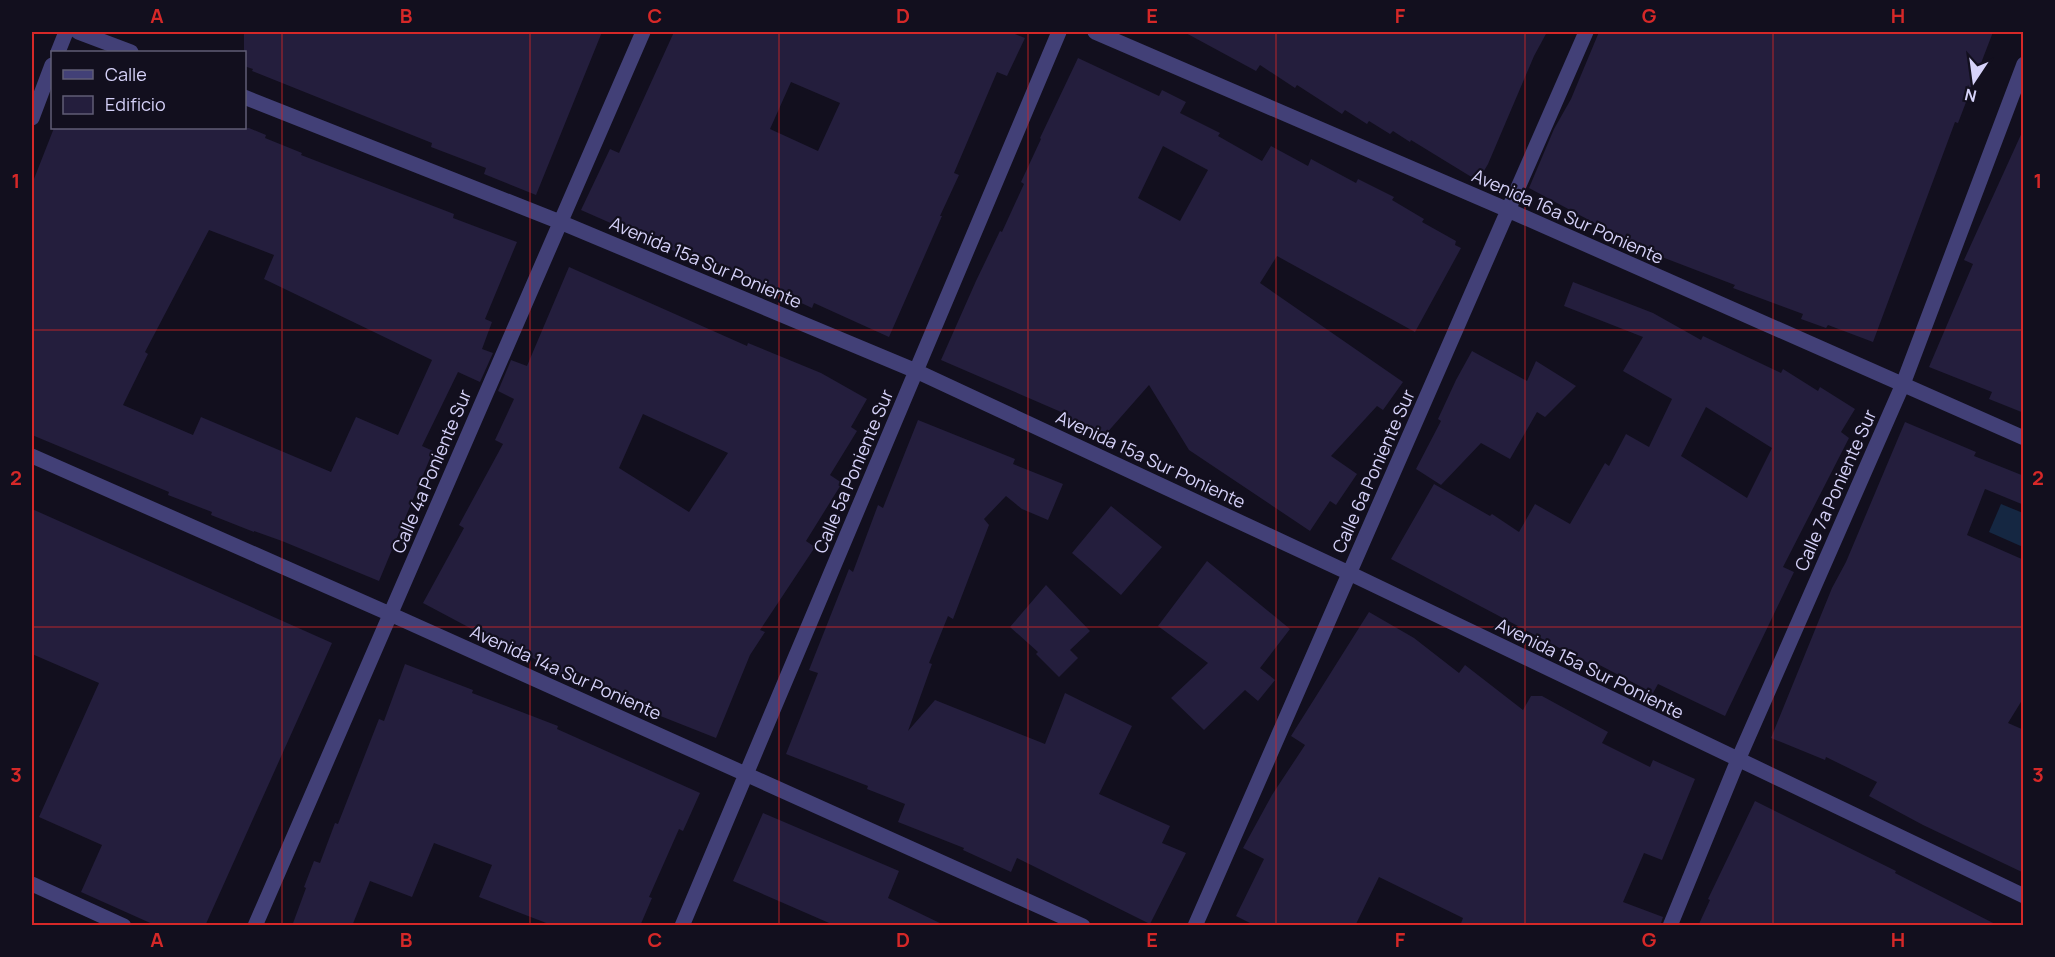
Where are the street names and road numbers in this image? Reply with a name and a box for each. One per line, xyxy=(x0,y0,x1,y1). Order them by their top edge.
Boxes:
street label: Avenida 16a Sur Poniente xyxy=(1468,163,1668,269)
street label: Avenida 15a Sur Poniente xyxy=(606,211,806,313)
street label: Calle 4a Poniente Sur xyxy=(386,385,477,557)
street label: Calle 5a Poniente Sur xyxy=(808,385,899,557)
street label: Calle 6a Poniente Sur xyxy=(1326,385,1420,557)
street label: Avenida 15a Sur Poniente xyxy=(1052,405,1250,513)
street label: Calle 7a Poniente Sur xyxy=(1789,405,1882,575)
street label: Avenida 15a Sur Poniente xyxy=(1492,612,1688,724)
street label: Avenida 14a Sur Poniente xyxy=(467,619,665,725)

